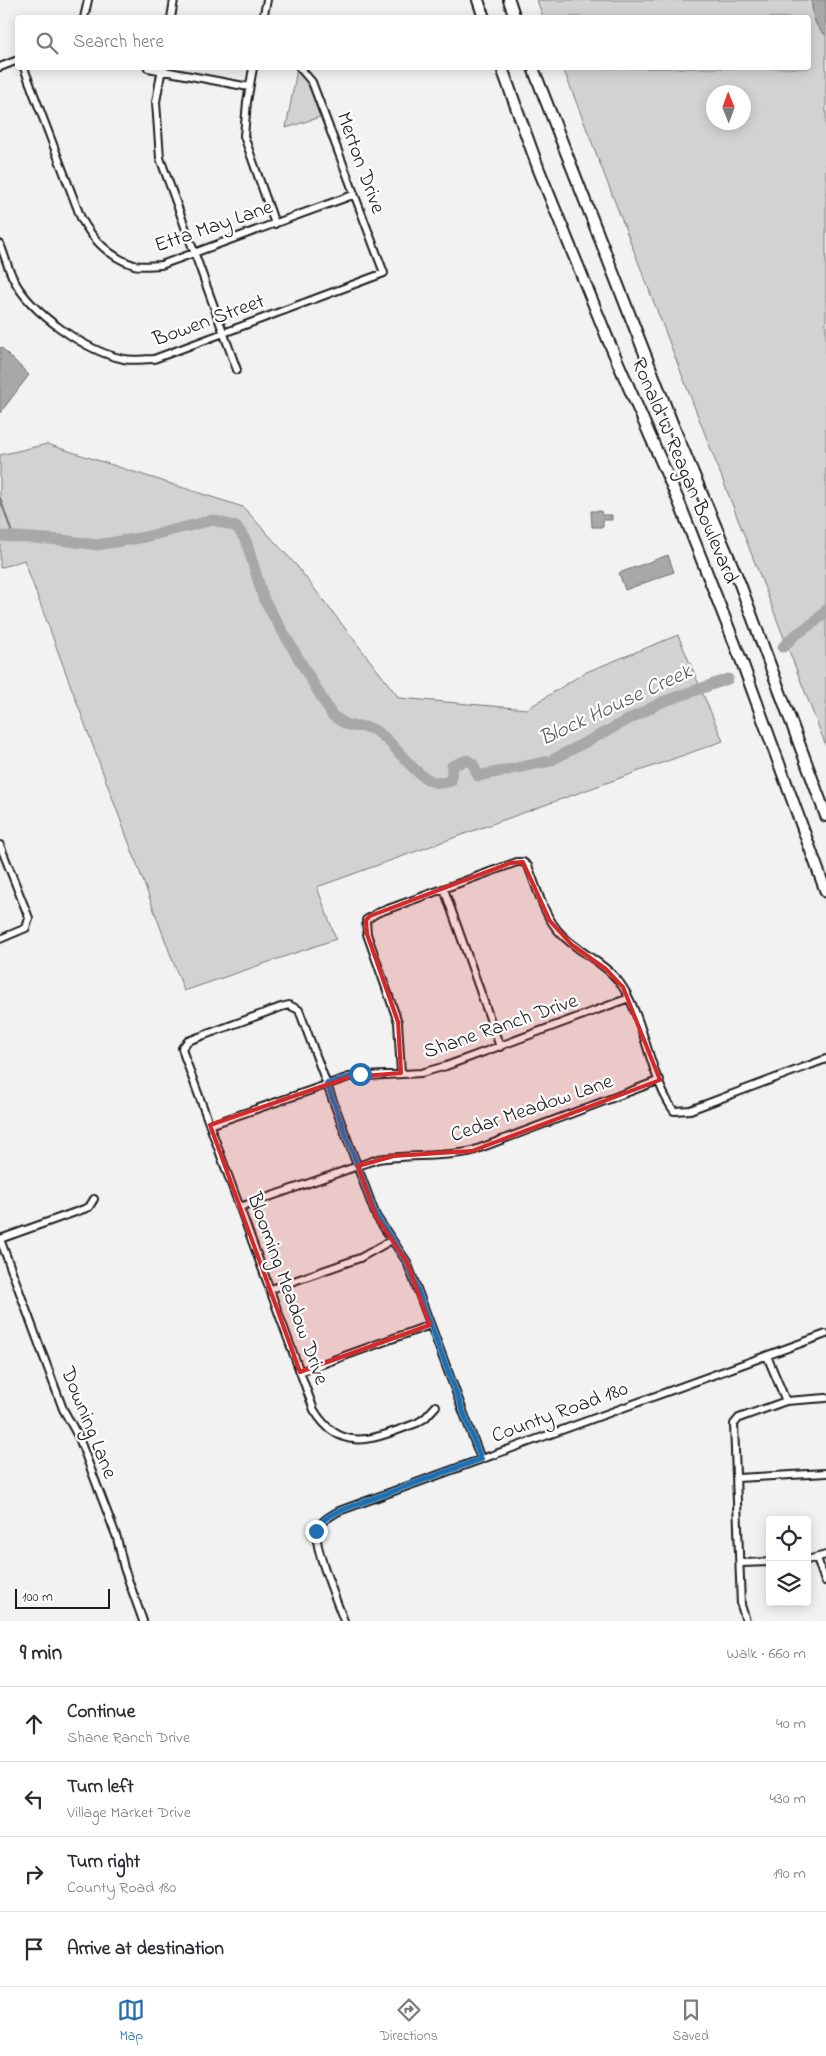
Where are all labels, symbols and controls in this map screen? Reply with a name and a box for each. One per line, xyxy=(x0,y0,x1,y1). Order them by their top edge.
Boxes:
search box xyxy=(15,15,811,70)
icon: search xyxy=(33,29,61,57)
text: Search here xyxy=(73,29,164,56)
north arrow xyxy=(706,85,751,130)
street label: Merton Drive xyxy=(328,108,392,219)
street label: Etta May Lane xyxy=(151,193,278,263)
street label: Bowen Street xyxy=(148,287,269,355)
street label: Ronald W Reagan Boulevard xyxy=(621,353,745,590)
water label: Block House Creek xyxy=(534,656,699,755)
street label: Shane Ranch Drive xyxy=(420,986,583,1067)
route start xyxy=(349,1063,372,1086)
street label: Cedar Meadow Lane xyxy=(447,1067,618,1151)
street label: Blooming Meadow Drive xyxy=(236,1188,336,1390)
street label: Downing Lane xyxy=(50,1362,124,1485)
street label: County Road 180 xyxy=(488,1374,633,1453)
map controls xyxy=(766,1516,811,1606)
button: locate xyxy=(766,1516,811,1561)
route end xyxy=(305,1520,328,1543)
button: layers xyxy=(766,1561,811,1606)
scale bar xyxy=(15,1586,110,1609)
text: 100 m xyxy=(22,1587,53,1608)
text: 9 min xyxy=(20,1639,62,1669)
text: Walk · 660 m xyxy=(726,1642,806,1666)
text: Continue xyxy=(67,1699,135,1726)
icon: ahead xyxy=(20,1710,48,1738)
text: 40 m xyxy=(776,1712,806,1736)
text: Shane Ranch Drive xyxy=(67,1726,190,1750)
text: Turn left xyxy=(67,1774,134,1801)
icon: left xyxy=(20,1785,48,1813)
text: 430 m xyxy=(769,1787,806,1811)
text: Village Market Drive xyxy=(67,1801,191,1825)
text: Turn right xyxy=(67,1849,140,1876)
icon: right xyxy=(20,1860,48,1888)
text: 190 m xyxy=(773,1862,806,1886)
text: County Road 180 xyxy=(67,1876,176,1900)
icon: arrive xyxy=(20,1935,48,1963)
text: Arrive at destination xyxy=(67,1936,224,1963)
tab: Map xyxy=(117,1996,145,2047)
tab: Directions xyxy=(380,1996,438,2047)
tab: Saved xyxy=(672,1996,709,2047)

